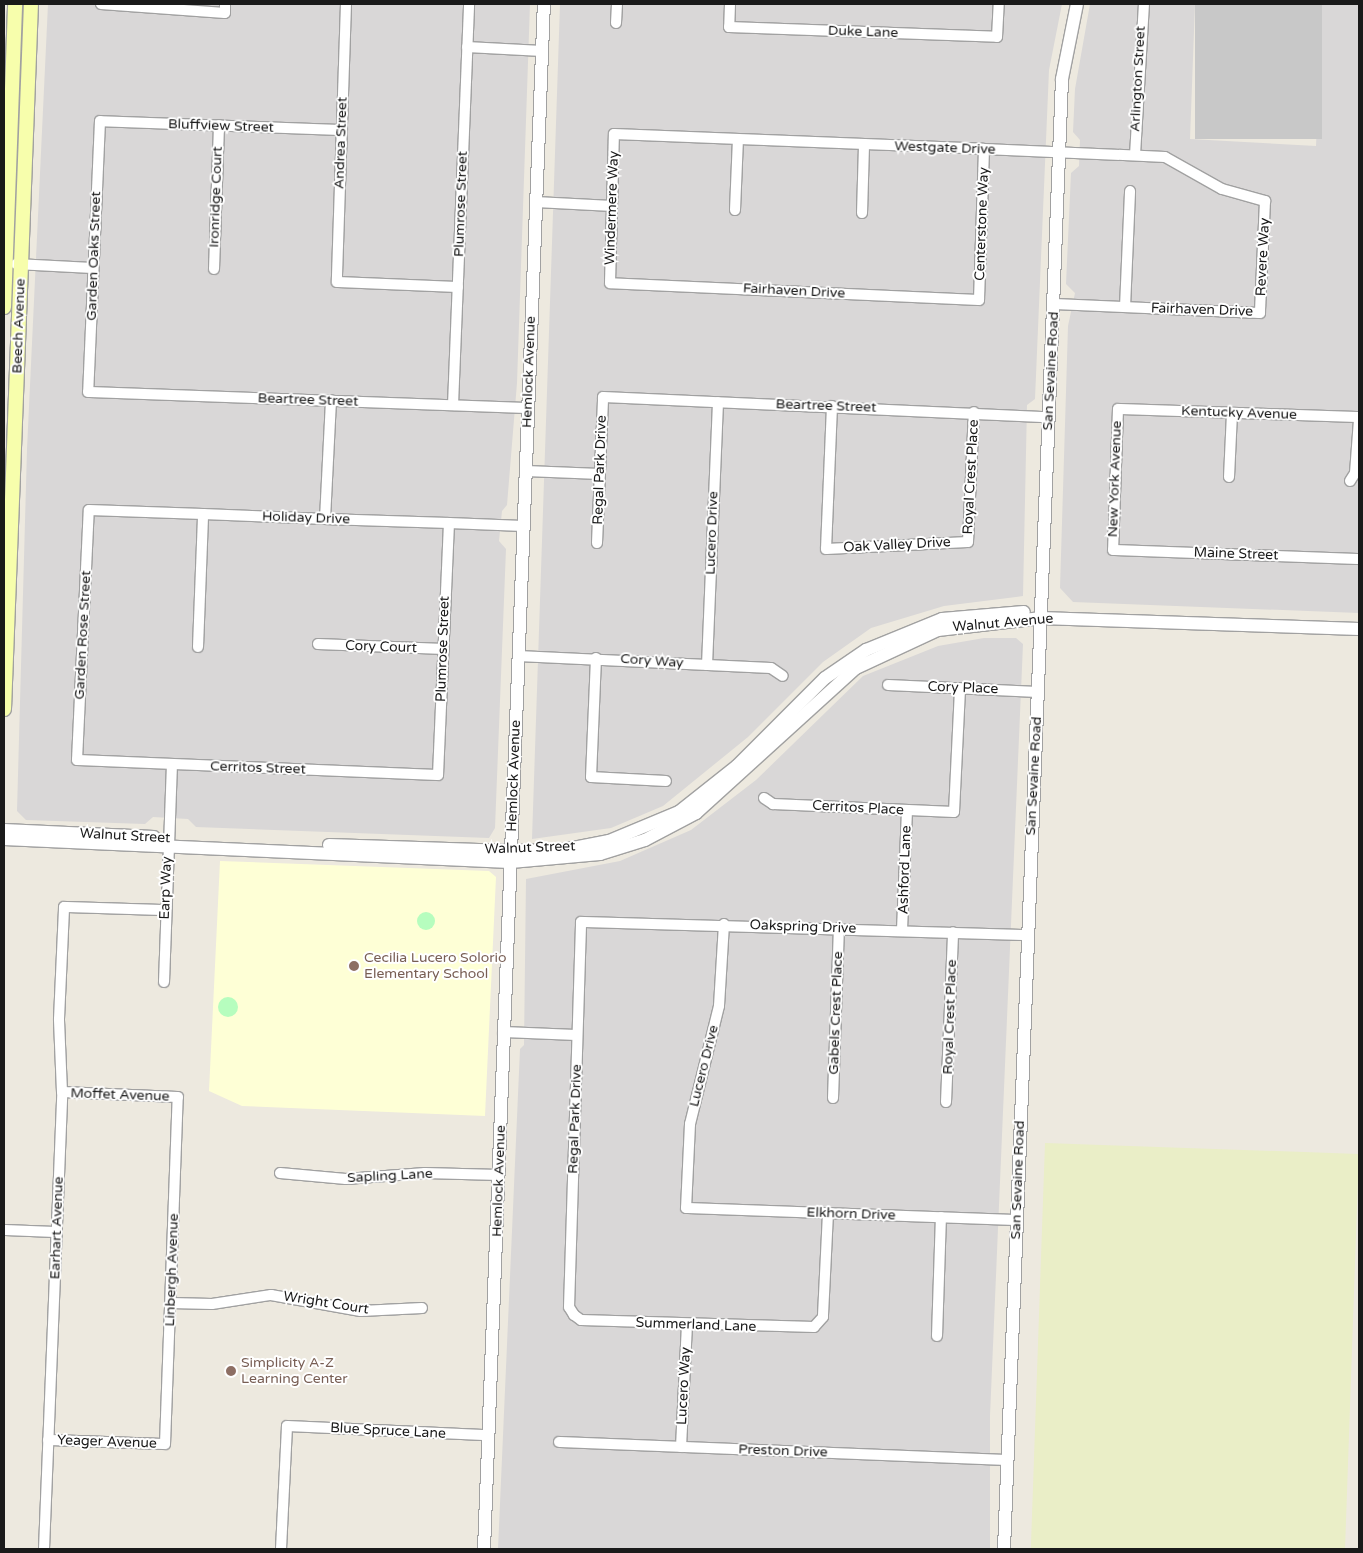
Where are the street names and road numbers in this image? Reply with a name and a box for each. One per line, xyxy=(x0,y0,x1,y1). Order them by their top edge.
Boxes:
street label: Duke Lane xyxy=(828,22,898,42)
street label: Arlington Street xyxy=(1127,26,1149,132)
street label: Andrea Street xyxy=(331,97,351,189)
street label: Bluffview Street xyxy=(168,116,274,136)
street label: Westgate Drive xyxy=(894,138,996,158)
street label: Ironridge Court xyxy=(206,146,226,248)
street label: Windermere Way xyxy=(602,150,622,266)
street label: Plumrose Street xyxy=(451,151,471,257)
street label: Centerstone Way xyxy=(972,167,992,281)
street label: Garden Oaks Street xyxy=(83,191,105,321)
street label: Revere Way xyxy=(1253,217,1273,297)
street label: Beech Avenue xyxy=(9,278,29,374)
street label: Fairhaven Drive xyxy=(742,280,846,302)
street label: Fairhaven Drive xyxy=(1151,300,1253,320)
street label: San Sevaine Road xyxy=(1039,311,1063,431)
street label: Hemlock Avenue xyxy=(519,316,539,428)
street label: Beartree Street xyxy=(257,390,359,410)
street label: Beartree Street xyxy=(775,396,877,416)
street label: Kentucky Avenue xyxy=(1181,403,1297,423)
street label: Regal Park Drive xyxy=(590,415,610,525)
street label: Royal Crest Place xyxy=(960,419,982,535)
street label: New York Avenue xyxy=(1105,420,1125,538)
street label: Lucero Drive xyxy=(702,491,722,575)
street label: Holiday Drive xyxy=(262,508,350,528)
street label: Oak Valley Drive xyxy=(843,534,951,556)
street label: Maine Street xyxy=(1193,544,1279,564)
street label: Garden Rose Street xyxy=(71,570,95,700)
street label: Plumrose Street xyxy=(433,596,453,702)
street label: Walnut Avenue xyxy=(952,610,1054,636)
street label: Cory Court xyxy=(345,637,417,657)
street label: Cory Way xyxy=(620,650,684,672)
street label: Cory Place xyxy=(927,678,999,698)
street label: San Sevaine Road xyxy=(1022,716,1046,836)
street label: Hemlock Avenue xyxy=(504,720,524,832)
street label: Cerritos Street xyxy=(210,758,306,778)
street label: Cerritos Place xyxy=(812,797,904,819)
street label: Walnut Street xyxy=(79,825,171,847)
street label: Ashford Lane xyxy=(895,825,915,915)
street label: Walnut Street xyxy=(484,838,576,858)
street label: Earp Way xyxy=(156,856,176,920)
street label: Oakspring Drive xyxy=(749,917,857,937)
street label: Gabels Crest Place xyxy=(825,951,847,1075)
street label: Royal Crest Place xyxy=(940,959,960,1075)
street label: Lucero Drive xyxy=(686,1023,722,1109)
street label: Regal Park Drive xyxy=(565,1064,585,1174)
street label: Moffet Avenue xyxy=(70,1085,170,1105)
street label: San Sevaine Road xyxy=(1008,1120,1028,1240)
street label: Hemlock Avenue xyxy=(489,1125,509,1237)
street label: Sapling Lane xyxy=(347,1165,433,1187)
street label: Earhart Avenue xyxy=(47,1176,67,1280)
street label: Elkhorn Drive xyxy=(806,1204,896,1224)
street label: Linbergh Avenue xyxy=(162,1213,182,1327)
street label: Wright Court xyxy=(282,1288,370,1318)
street label: Summerland Lane xyxy=(635,1314,757,1336)
street label: Lucero Way xyxy=(674,1347,694,1425)
street label: Blue Spruce Lane xyxy=(330,1420,446,1442)
street label: Yeager Avenue xyxy=(57,1432,157,1452)
street label: Preston Drive xyxy=(738,1441,828,1461)

